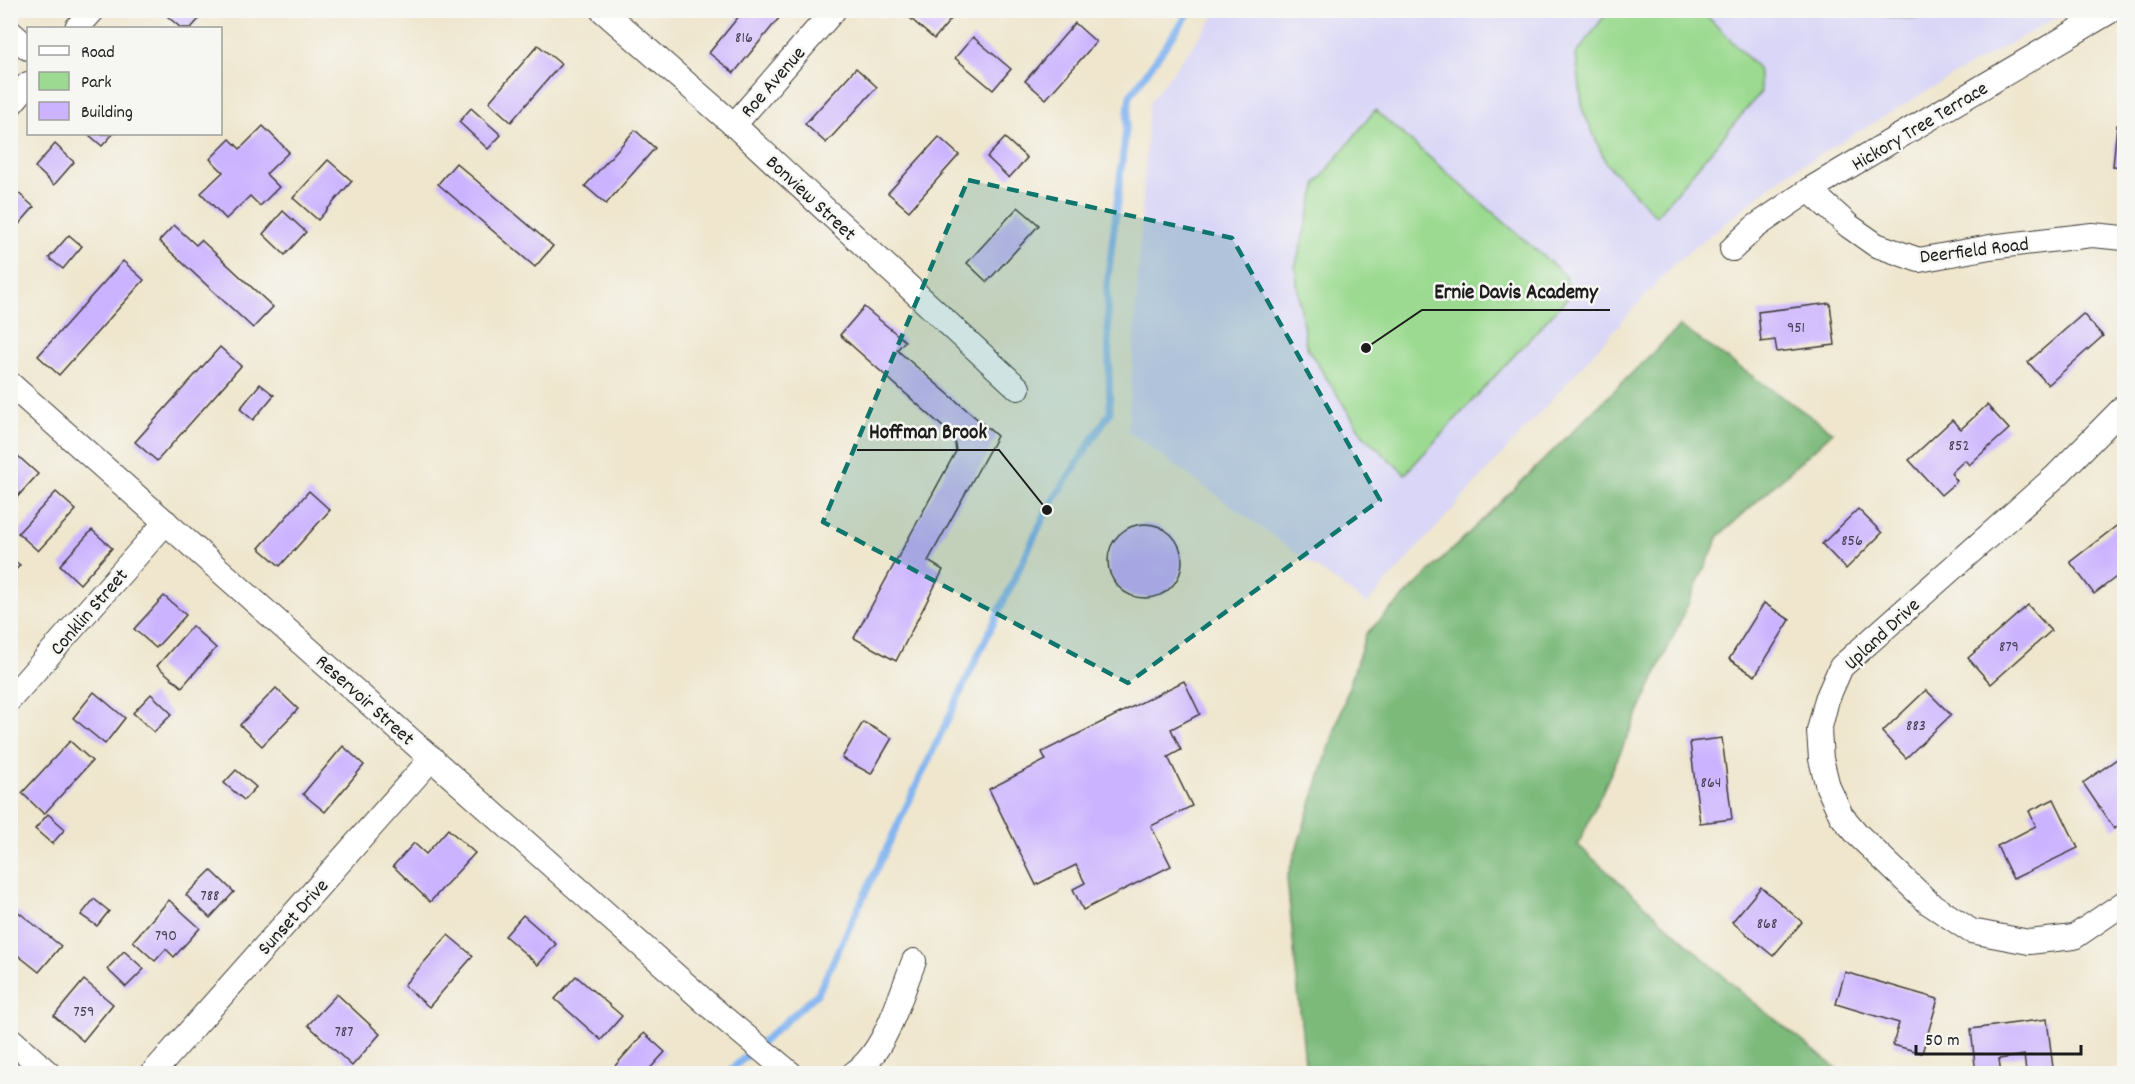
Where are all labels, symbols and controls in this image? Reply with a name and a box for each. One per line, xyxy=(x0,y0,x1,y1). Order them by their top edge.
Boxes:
legend xyxy=(27,27,222,135)
house number: 816 xyxy=(735,27,753,50)
text: Road xyxy=(81,41,115,66)
street label: Roe Avenue xyxy=(735,41,813,125)
text: Park xyxy=(81,71,112,96)
street label: Hickory Tree Terrace xyxy=(1847,76,1994,179)
text: Building xyxy=(81,101,133,126)
street label: Bonview Street xyxy=(759,150,861,248)
street label: Deerfield Road xyxy=(1918,231,2030,273)
callout: Ernie Davis Academy xyxy=(1422,271,1610,310)
text: Ernie Davis Academy xyxy=(1434,279,1599,309)
house number: 951 xyxy=(1787,317,1805,340)
callout: Hoffman Brook xyxy=(857,411,999,450)
text: Hoffman Brook xyxy=(869,419,987,449)
house number: 852 xyxy=(1949,435,1969,458)
house number: 856 xyxy=(1841,530,1863,553)
street label: Conklin Street xyxy=(45,563,136,663)
street label: Upland Drive xyxy=(1839,593,1927,678)
house number: 879 xyxy=(1999,636,2019,659)
street label: Reservoir Street xyxy=(308,649,420,753)
house number: 883 xyxy=(1906,715,1926,738)
house number: 864 xyxy=(1701,772,1721,795)
street label: Sunset Drive xyxy=(252,873,336,962)
house number: 788 xyxy=(201,885,219,908)
house number: 868 xyxy=(1757,913,1777,936)
house number: 790 xyxy=(155,925,177,948)
house number: 759 xyxy=(74,1001,94,1024)
scale bar xyxy=(1916,1018,2081,1056)
house number: 787 xyxy=(335,1021,353,1044)
text: 50 m xyxy=(1925,1029,1960,1054)

